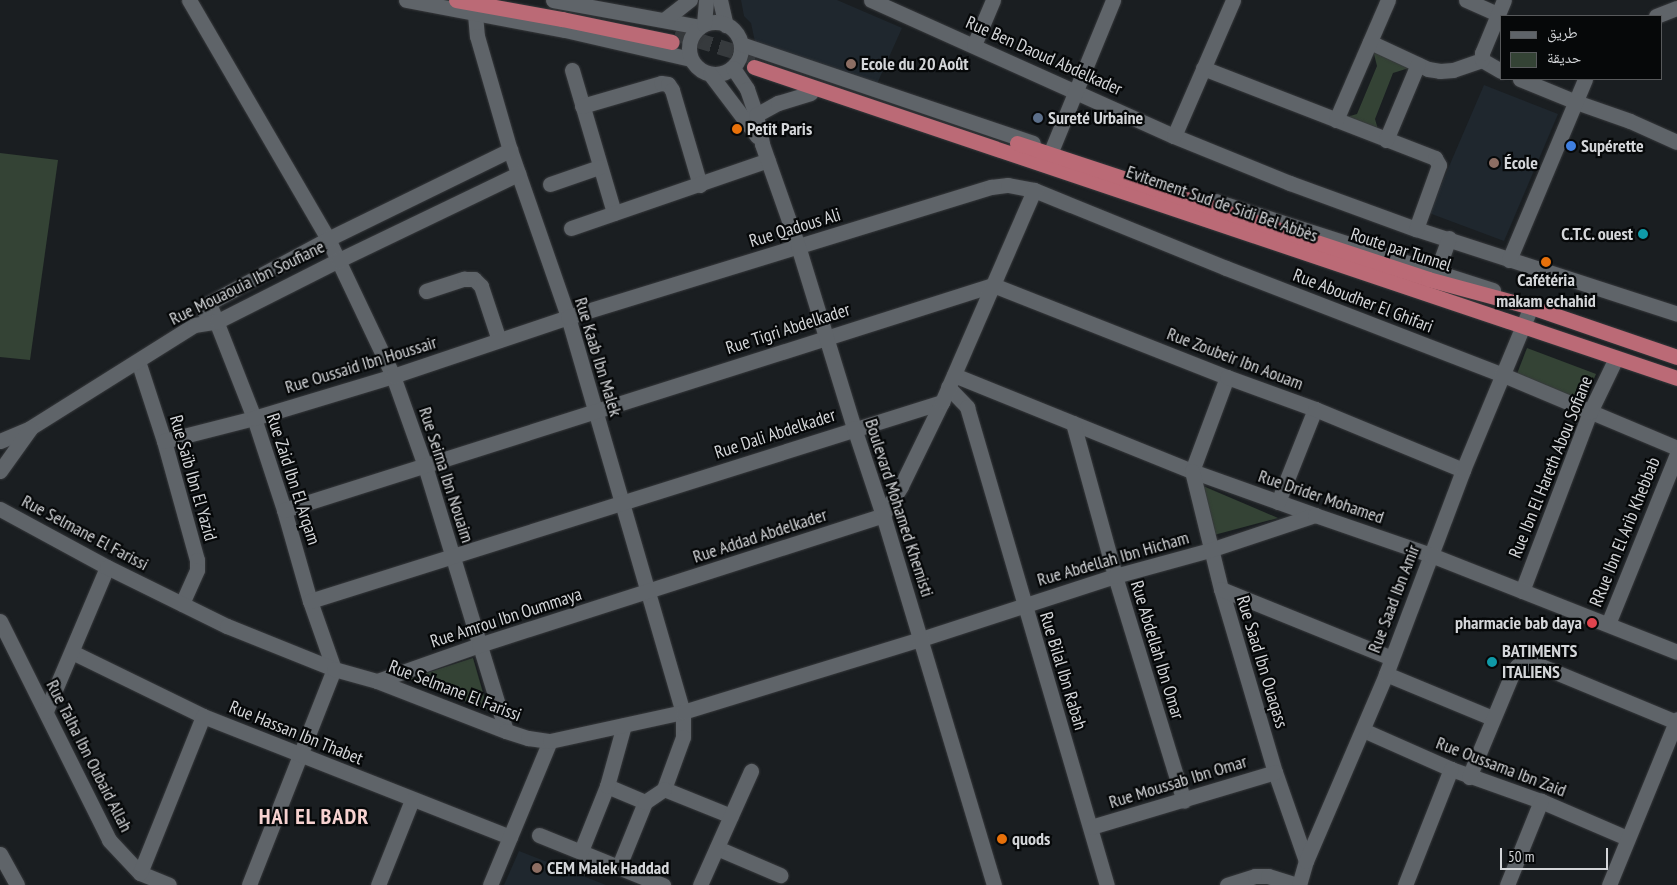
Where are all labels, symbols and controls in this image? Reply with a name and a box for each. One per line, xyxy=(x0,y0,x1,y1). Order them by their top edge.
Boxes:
street label: Rue Ben Daoud Abdelkader xyxy=(962,12,1126,100)
legend xyxy=(1500,15,1662,80)
text: طريق xyxy=(1547,23,1578,42)
text: حديقة xyxy=(1547,48,1581,67)
place label: Ecole du 20 Août xyxy=(861,53,969,75)
marker: Ecole du 20 Août xyxy=(845,58,857,70)
place label: Sureté Urbaine xyxy=(1048,107,1143,129)
marker: Sureté Urbaine xyxy=(1032,112,1044,124)
place label: Petit Paris xyxy=(747,118,812,140)
marker: Petit Paris xyxy=(731,123,743,135)
place label: Supérette xyxy=(1581,135,1644,157)
marker: Supérette xyxy=(1565,140,1577,152)
place label: École xyxy=(1504,152,1538,174)
marker: École xyxy=(1488,157,1500,169)
street label: Evitement Sud de Sidi Bel Abbès xyxy=(1123,161,1321,247)
street label: Rue Qadous Ali xyxy=(747,204,843,252)
street label: Route par Tunnel xyxy=(1348,223,1454,277)
place label: C.T.C. ouest xyxy=(1560,223,1633,245)
marker: C.T.C. ouest xyxy=(1637,228,1649,240)
street label: Rue Mouaouia Ibn Soufiane xyxy=(166,236,328,330)
marker: Cafétéria makam echahid xyxy=(1540,256,1552,268)
street label: Rue Aboudher El Ghifari xyxy=(1290,264,1436,338)
place label: Cafétéria makam echahid xyxy=(1496,270,1596,312)
street label: Rue Kaab Ibn Malek xyxy=(570,295,626,419)
street label: Rue Tigri Abdelkader xyxy=(723,299,853,359)
street label: Rue Zoubeir Ibn Aouam xyxy=(1163,323,1307,395)
street label: Rue Oussaid Ibn Houssair xyxy=(283,332,439,398)
street label: Rue Ibn El Hareth Abou Sofiane xyxy=(1505,373,1597,561)
street label: Rue Seima Ibn Nouaim xyxy=(414,404,478,546)
street label: Rue Dali Abdelkader xyxy=(712,404,838,464)
street label: Rue Zaid Ibn El Arqam xyxy=(261,410,325,548)
street label: Rue Saïb Ibn El Yazid xyxy=(165,412,221,544)
street label: Boulevard Mohamed Khemisti xyxy=(860,416,938,600)
street label: RRue Ibn El Arib Khebbab xyxy=(1585,454,1665,610)
street label: Rue Drider Mohamed xyxy=(1255,465,1387,529)
street label: Rue Selmane El Farissi xyxy=(18,491,152,575)
street label: Rue Addad Abdelkader xyxy=(690,504,830,568)
street label: Rue Abdellah Ibn Hicham xyxy=(1035,527,1191,591)
street label: Rue Saad Ibn Amir xyxy=(1363,542,1425,656)
street label: Rue Abdellah Ibn Omar xyxy=(1126,578,1188,722)
street label: Rue Amrou Ibn Oummaya xyxy=(427,583,585,653)
street label: Rue Saad Ibn Ouaqass xyxy=(1232,593,1292,731)
street label: Rue Bilal Ibn Rabah xyxy=(1035,610,1091,732)
place label: pharmacie bab daya xyxy=(1455,612,1582,634)
marker: pharmacie bab daya xyxy=(1586,617,1598,629)
place label: BATIMENTS ITALIENS xyxy=(1502,641,1577,684)
street label: Rue Selmane El Farissi xyxy=(386,656,524,726)
marker: BATIMENTS ITALIENS xyxy=(1486,656,1498,668)
street label: Rue Talha Ibn Oubaid Allah xyxy=(41,676,137,836)
street label: Rue Hassan Ibn Thabet xyxy=(226,696,366,770)
street label: Rue Oussama Ibn Zaid xyxy=(1433,732,1569,802)
street label: Rue Moussab Ibn Omar xyxy=(1106,751,1250,813)
district label: HAI EL BADR xyxy=(257,804,371,830)
place label: quods xyxy=(1012,828,1050,850)
marker: quods xyxy=(996,833,1008,845)
scale bar xyxy=(1502,838,1610,870)
text: 50 m xyxy=(1508,847,1534,866)
place label: CEM Malek Haddad xyxy=(547,857,670,879)
marker: CEM Malek Haddad xyxy=(531,862,543,874)

